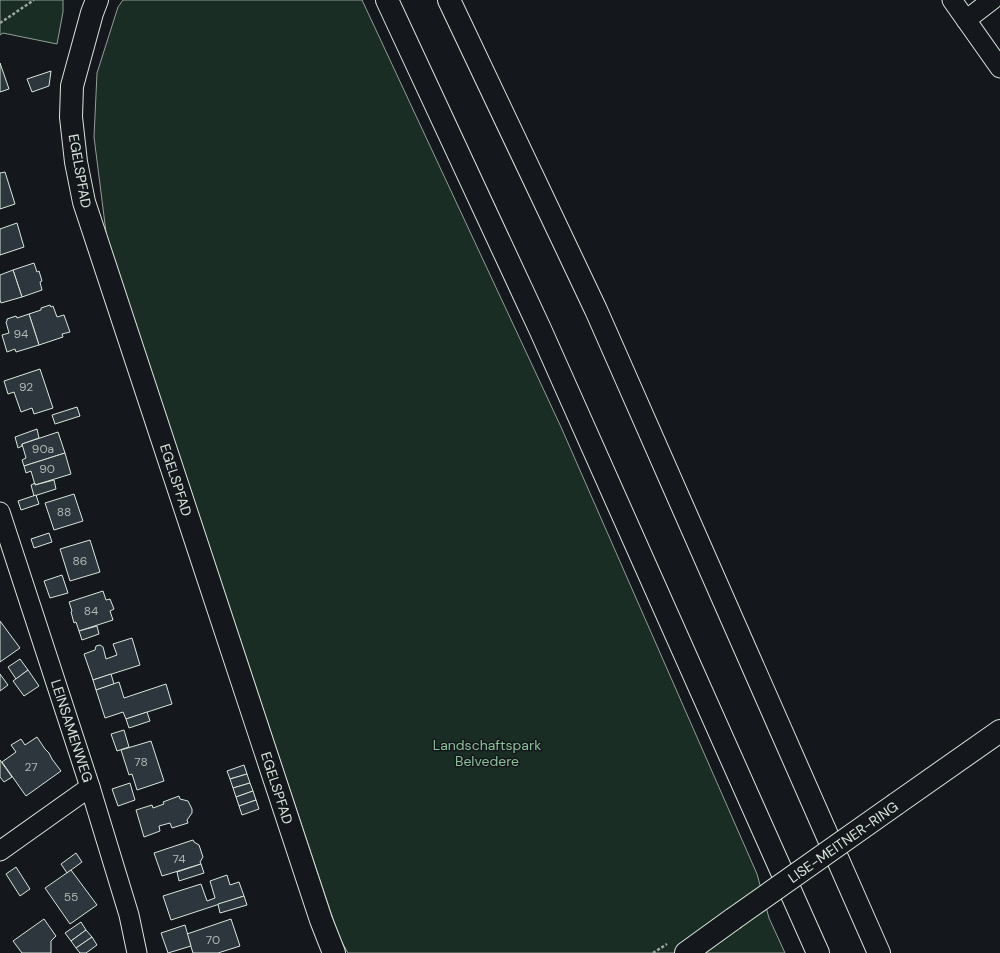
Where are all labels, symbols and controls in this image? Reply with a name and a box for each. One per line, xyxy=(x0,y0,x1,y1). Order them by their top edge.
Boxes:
street label: EGELSPFAD xyxy=(65,132,95,210)
house number: 94 xyxy=(14,326,28,342)
house number: 92 xyxy=(19,379,33,395)
house number: 90a xyxy=(32,441,54,457)
street label: EGELSPFAD xyxy=(156,442,196,518)
house number: 90 xyxy=(39,461,55,477)
house number: 88 xyxy=(57,504,71,520)
house number: 86 xyxy=(73,553,87,569)
house number: 84 xyxy=(84,603,98,619)
street label: LEINSAMENWEG xyxy=(47,677,97,785)
park label: Landschaftspark Belvedere xyxy=(433,736,541,770)
street label: EGELSPFAD xyxy=(257,750,297,826)
house number: 78 xyxy=(134,754,148,770)
house number: 27 xyxy=(24,759,38,775)
street label: LISE-MEITNER-RING xyxy=(784,797,902,887)
house number: 74 xyxy=(173,851,185,867)
house number: 55 xyxy=(64,889,78,905)
house number: 70 xyxy=(206,932,220,948)

